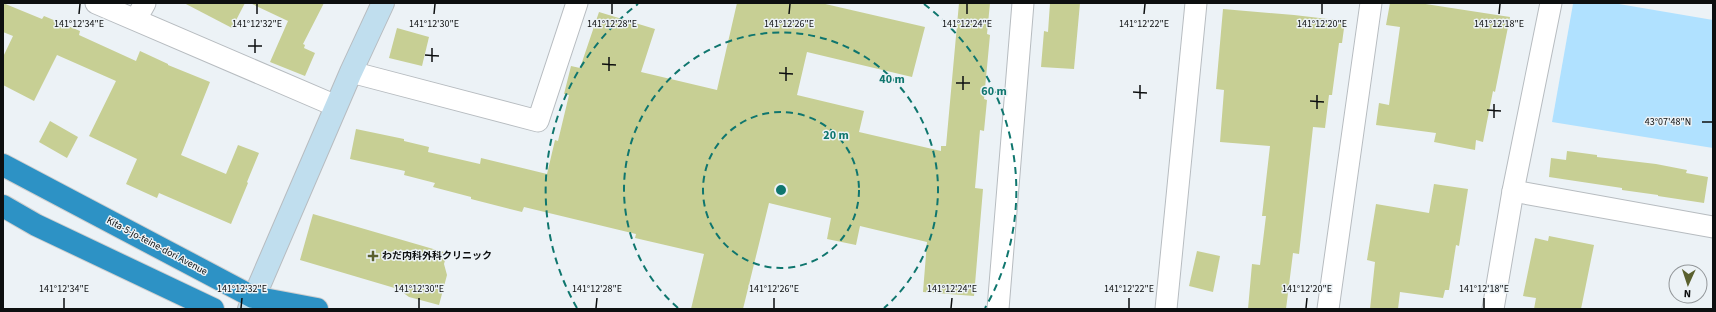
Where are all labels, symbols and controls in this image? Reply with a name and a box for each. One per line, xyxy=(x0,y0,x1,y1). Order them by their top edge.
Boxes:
text: 141°12'34"E xyxy=(54,17,104,31)
text: 141°12'32"E xyxy=(232,17,282,31)
text: 141°12'30"E xyxy=(409,17,459,31)
text: 141°12'28"E xyxy=(587,17,637,31)
text: 141°12'26"E xyxy=(764,17,814,31)
text: 141°12'24"E xyxy=(942,17,992,31)
text: 141°12'22"E xyxy=(1119,17,1169,31)
text: 141°12'20"E xyxy=(1297,17,1347,31)
text: 141°12'18"E xyxy=(1474,17,1524,31)
text: 40 m xyxy=(879,71,905,88)
text: 60 m xyxy=(981,83,1007,100)
text: 43°07'48"N xyxy=(1645,115,1691,129)
text: 20 m xyxy=(823,127,849,144)
centre of rings xyxy=(774,183,788,197)
street label: Kita-5-jo-teine-dori Avenue xyxy=(104,213,210,279)
place label: わだ内科外科クリニック xyxy=(382,249,492,263)
marker: わだ内科外科クリニック xyxy=(367,250,379,262)
north arrow xyxy=(1668,264,1708,304)
text: 141°12'34"E xyxy=(39,282,89,296)
text: 141°12'32"E xyxy=(217,282,267,296)
text: 141°12'30"E xyxy=(394,282,444,296)
text: 141°12'28"E xyxy=(572,282,622,296)
text: 141°12'26"E xyxy=(749,282,799,296)
text: 141°12'24"E xyxy=(927,282,977,296)
text: 141°12'22"E xyxy=(1104,282,1154,296)
text: 141°12'20"E xyxy=(1282,282,1332,296)
text: 141°12'18"E xyxy=(1459,282,1509,296)
text: N xyxy=(1683,286,1692,301)

